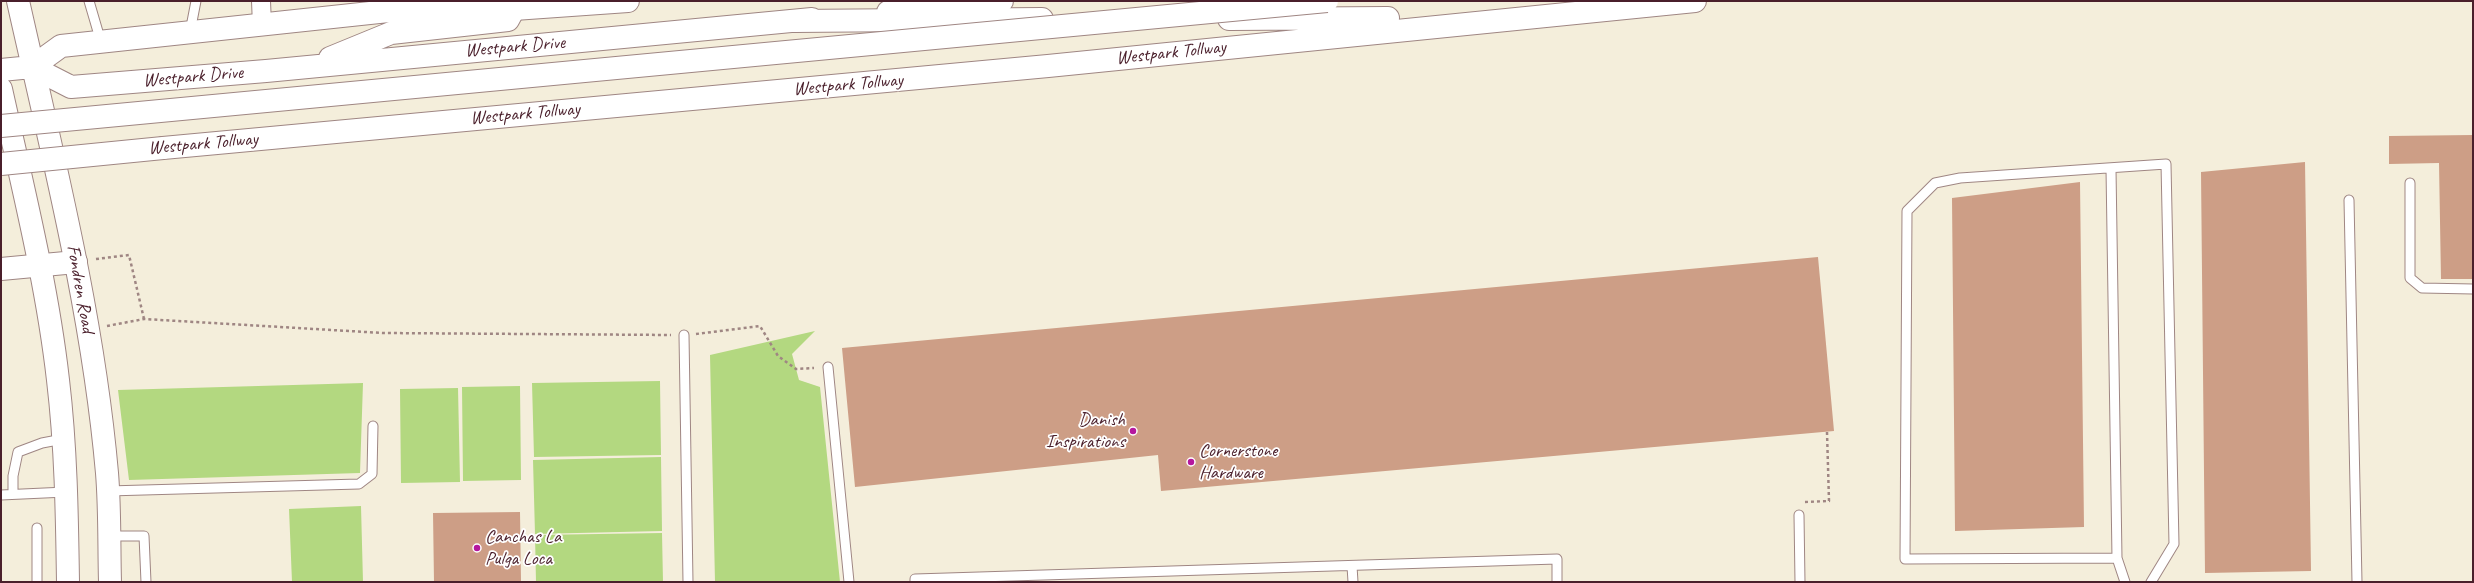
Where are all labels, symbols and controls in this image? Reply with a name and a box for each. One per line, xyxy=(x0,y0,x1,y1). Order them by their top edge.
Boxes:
street label: Westpark Drive xyxy=(464,31,566,63)
street label: Westpark Tollway xyxy=(1115,36,1227,70)
street label: Westpark Drive xyxy=(142,61,244,93)
street label: Westpark Tollway xyxy=(792,69,904,101)
street label: Westpark Tollway xyxy=(469,98,581,130)
street label: Westpark Tollway xyxy=(147,128,259,160)
street label: Fondren Road xyxy=(61,243,99,335)
place label: Danish Inspirations xyxy=(1046,409,1125,453)
marker: Danish Inspirations xyxy=(1128,426,1138,436)
place label: Cornerstone Hardware xyxy=(1199,440,1277,484)
marker: Cornerstone Hardware xyxy=(1186,457,1196,467)
place label: Canchas La Pulga Loca xyxy=(485,526,561,570)
marker: Canchas La Pulga Loca xyxy=(472,543,482,553)

